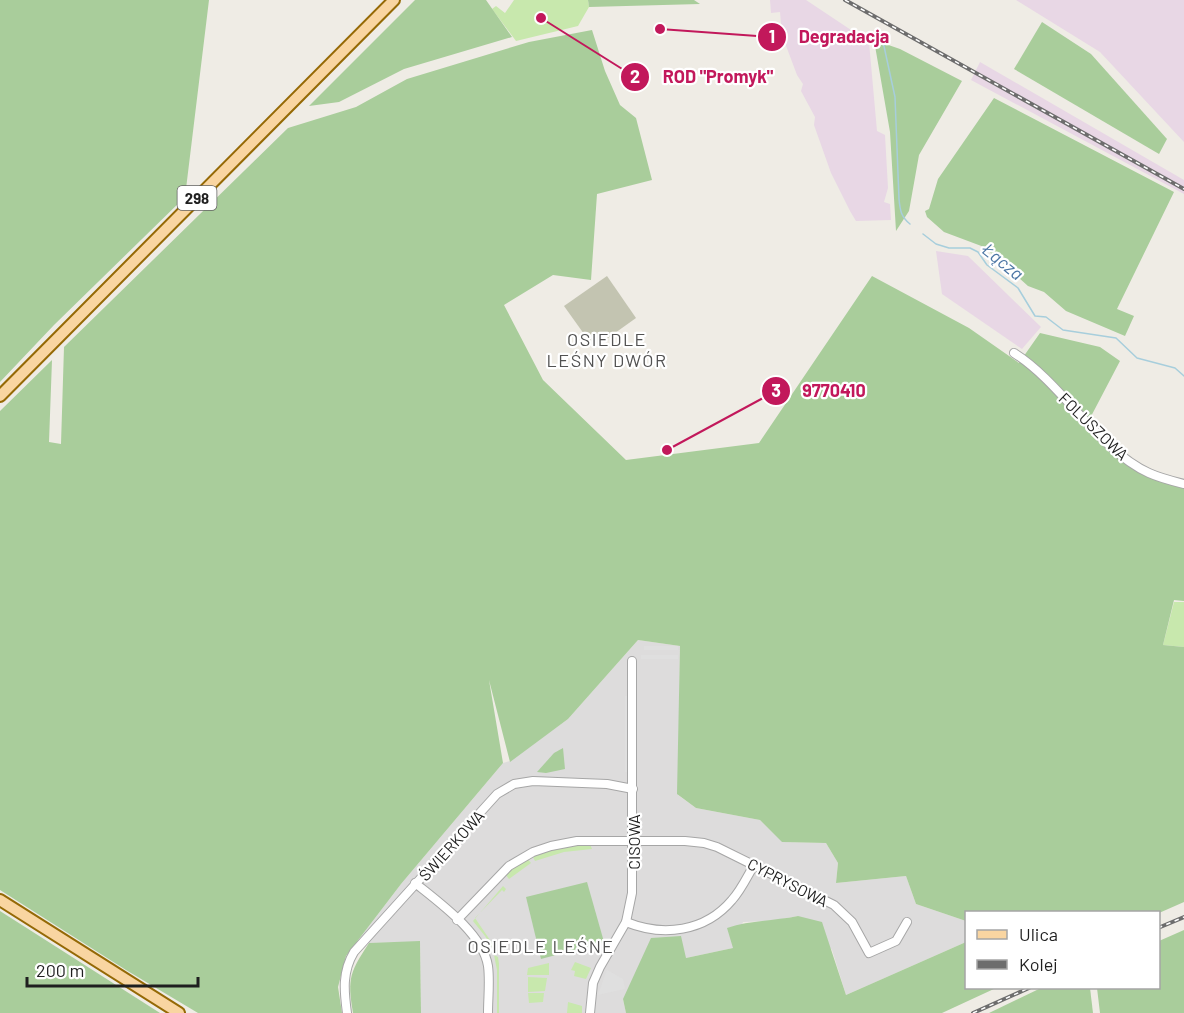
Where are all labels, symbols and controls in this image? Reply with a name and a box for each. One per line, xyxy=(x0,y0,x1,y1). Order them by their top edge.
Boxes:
callout: Degradacja xyxy=(757,19,901,55)
text: 1 xyxy=(769,25,775,47)
text: Degradacja xyxy=(799,25,889,47)
callout: ROD "Promyk" xyxy=(620,59,785,95)
text: 2 xyxy=(630,65,640,87)
text: ROD "Promyk" xyxy=(663,65,774,87)
road number: 298 xyxy=(178,186,216,210)
water label: Łącza xyxy=(977,237,1028,284)
district label: OSIEDLE LEŚNY DWÓR xyxy=(547,328,667,371)
callout: 9770410 xyxy=(761,373,878,409)
text: 3 xyxy=(771,379,781,401)
text: 9770410 xyxy=(802,379,866,401)
street label: FOLUSZOWA xyxy=(1056,388,1133,464)
street label: ŚWIERKOWA xyxy=(414,806,488,884)
street label: CISOWA xyxy=(624,814,643,870)
street label: CYPRYSOWA xyxy=(745,854,832,911)
legend xyxy=(965,911,1160,989)
text: Ulica xyxy=(1019,923,1058,945)
district label: OSIEDLE LEŚNE xyxy=(467,935,615,957)
scale bar xyxy=(27,950,198,988)
text: Kolej xyxy=(1019,953,1058,975)
text: 200 m xyxy=(36,959,84,981)

